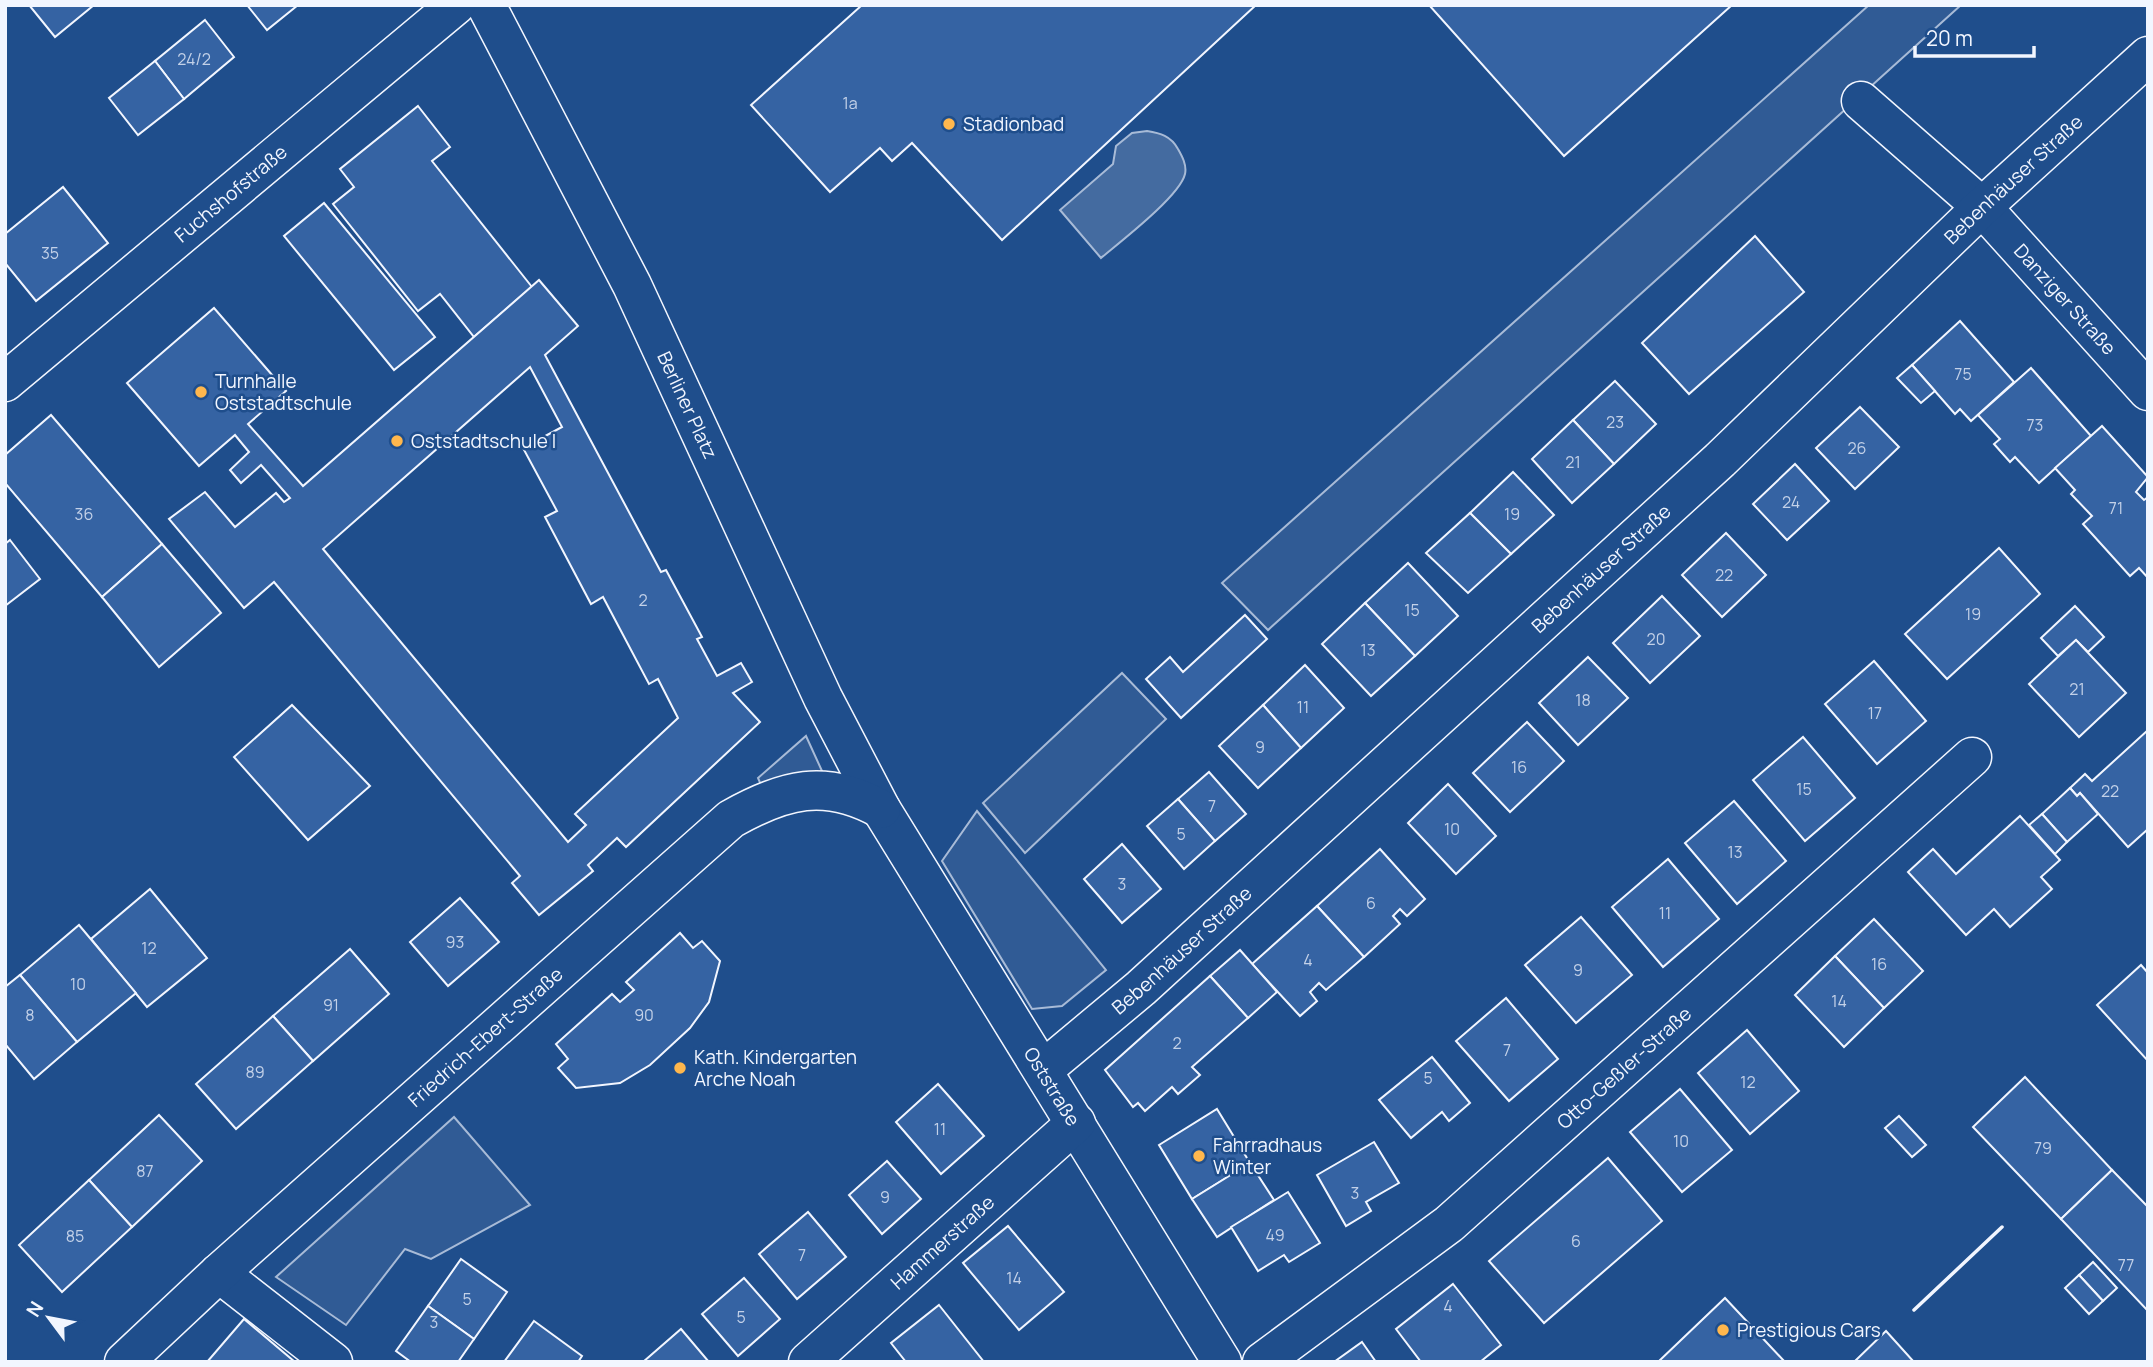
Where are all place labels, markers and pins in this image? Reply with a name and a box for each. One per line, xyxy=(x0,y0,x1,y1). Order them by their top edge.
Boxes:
place label: Stadionbad xyxy=(963,111,1064,137)
marker: Stadionbad xyxy=(941,116,957,132)
place label: Turnhalle Oststadtschule xyxy=(215,368,352,416)
marker: Turnhalle Oststadtschule xyxy=(193,384,209,400)
place label: Oststadtschule I xyxy=(411,428,556,454)
marker: Oststadtschule I xyxy=(389,433,405,449)
place label: Kath. Kindergarten Arche Noah xyxy=(694,1044,857,1092)
marker: Kath. Kindergarten Arche Noah xyxy=(672,1060,688,1076)
place label: Fahrradhaus Winter xyxy=(1213,1132,1322,1180)
marker: Fahrradhaus Winter xyxy=(1191,1148,1207,1164)
place label: Prestigious Cars xyxy=(1737,1317,1881,1343)
marker: Prestigious Cars xyxy=(1715,1322,1731,1338)

